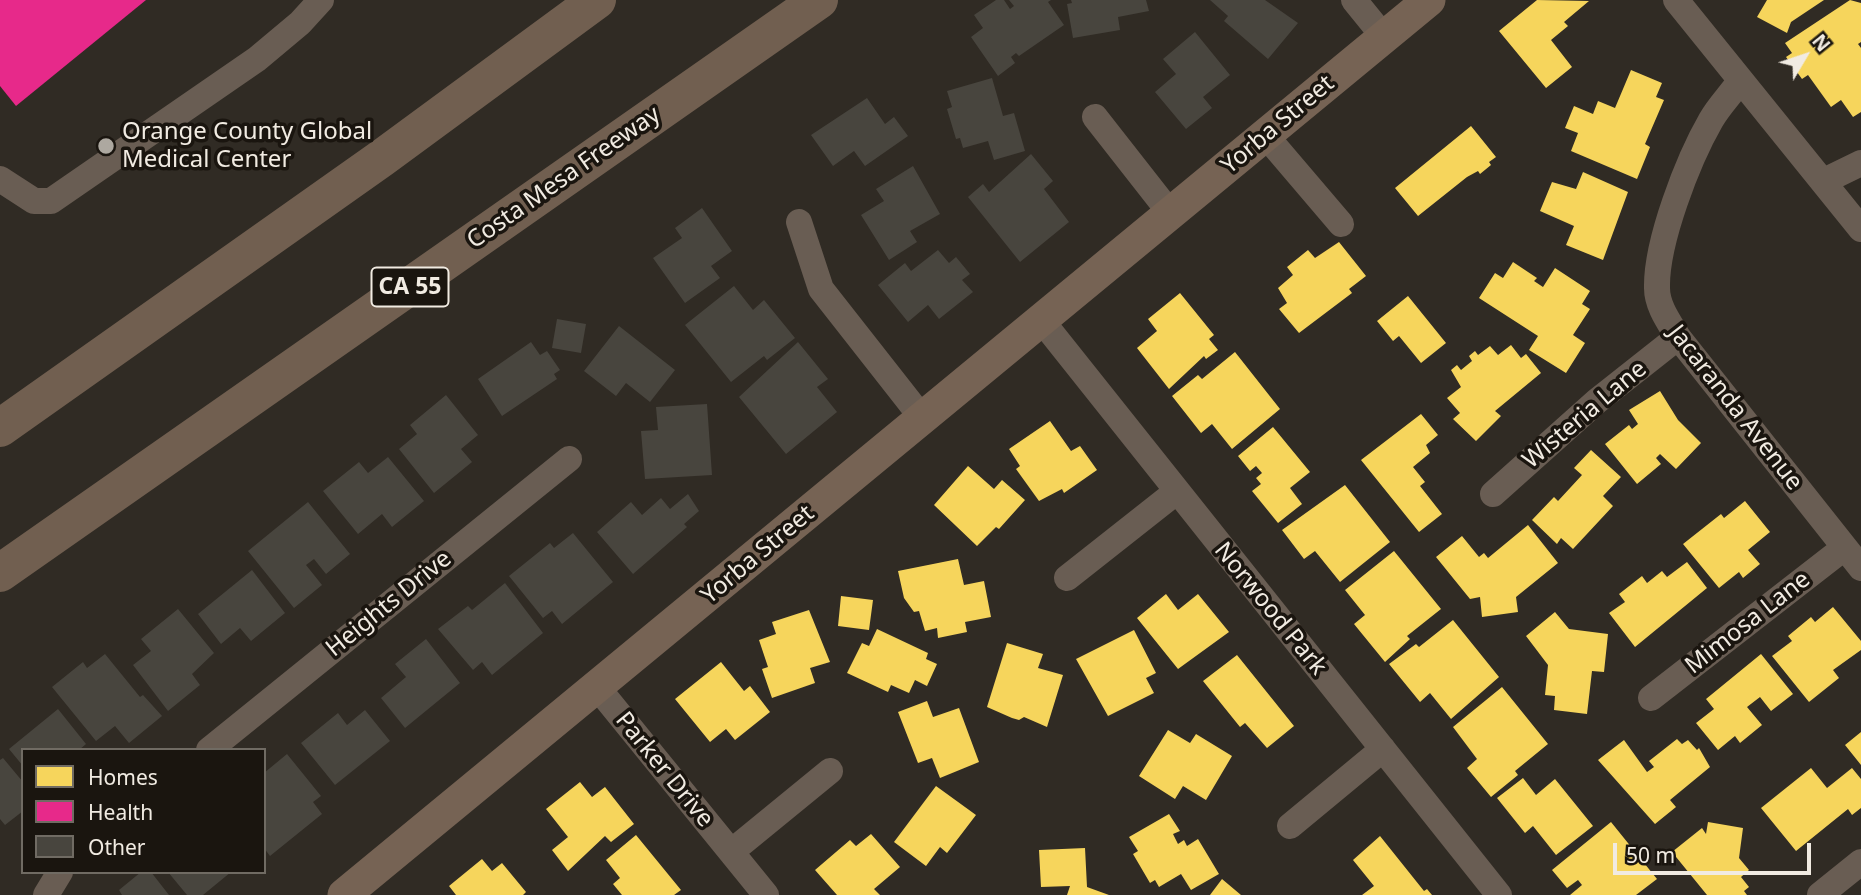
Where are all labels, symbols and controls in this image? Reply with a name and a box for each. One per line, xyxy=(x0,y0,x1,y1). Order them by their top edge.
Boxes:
north arrow xyxy=(1770,21,1840,91)
text: N xyxy=(1806,29,1836,57)
street label: Yorba Street xyxy=(1216,70,1340,180)
street label: Costa Mesa Freeway xyxy=(462,100,666,256)
place label: Orange County Global Medical Center xyxy=(122,118,372,174)
marker: Orange County Global Medical Center xyxy=(96,136,116,156)
road number: CA 55 xyxy=(372,268,448,306)
street label: Jacaranda Avenue xyxy=(1662,320,1808,496)
street label: Wisteria Lane xyxy=(1517,355,1653,475)
street label: Yorba Street xyxy=(696,500,820,610)
street label: Norwood Park xyxy=(1208,537,1332,681)
street label: Heights Drive xyxy=(321,545,457,663)
street label: Mimosa Lane xyxy=(1680,565,1816,681)
street label: Parker Drive xyxy=(609,707,719,833)
legend xyxy=(21,748,266,874)
text: Homes xyxy=(88,763,158,791)
text: Health xyxy=(88,798,153,826)
scale bar xyxy=(1616,828,1814,872)
text: Other xyxy=(88,833,145,861)
text: 50 m xyxy=(1626,841,1675,869)

